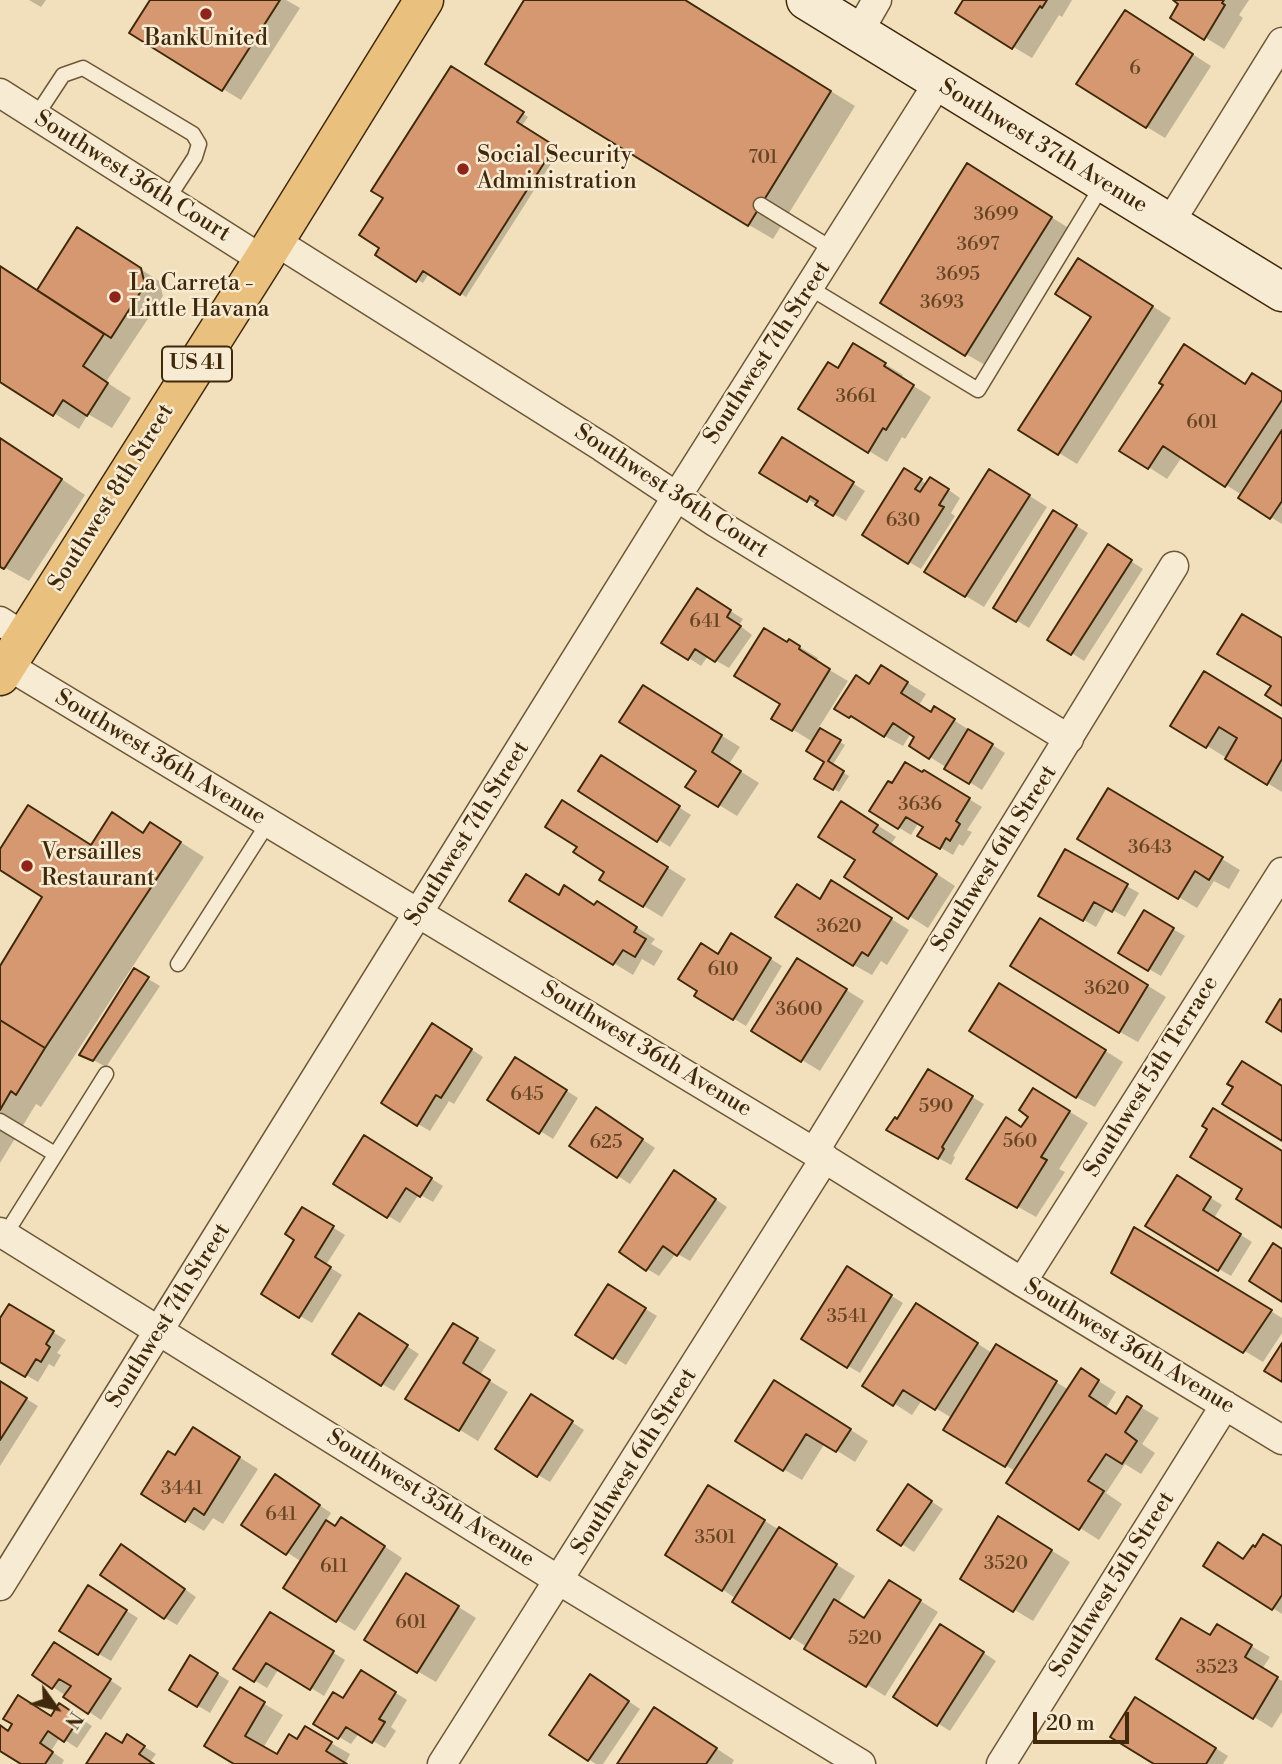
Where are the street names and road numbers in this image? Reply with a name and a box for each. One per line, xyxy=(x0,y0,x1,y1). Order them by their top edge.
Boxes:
street label: Southwest 37th Avenue xyxy=(934,74,1152,220)
street label: Southwest 36th Court xyxy=(29,105,235,249)
street label: Southwest 7th Street xyxy=(699,256,837,450)
road number: US 41 xyxy=(162,346,232,382)
street label: Southwest 8th Street xyxy=(43,399,181,597)
street label: Southwest 36th Court xyxy=(569,419,773,565)
street label: Southwest 36th Avenue xyxy=(50,684,270,832)
street label: Southwest 7th Street xyxy=(400,737,536,931)
street label: Southwest 6th Street xyxy=(926,761,1064,957)
street label: Southwest 5th Terrace xyxy=(1079,971,1225,1183)
street label: Southwest 36th Avenue xyxy=(536,976,756,1124)
street label: Southwest 7th Street xyxy=(101,1219,237,1413)
street label: Southwest 36th Avenue xyxy=(1019,1273,1239,1421)
street label: Southwest 6th Street xyxy=(566,1364,704,1560)
street label: Southwest 35th Avenue xyxy=(321,1424,539,1574)
street label: Southwest 5th Street xyxy=(1045,1487,1181,1683)

